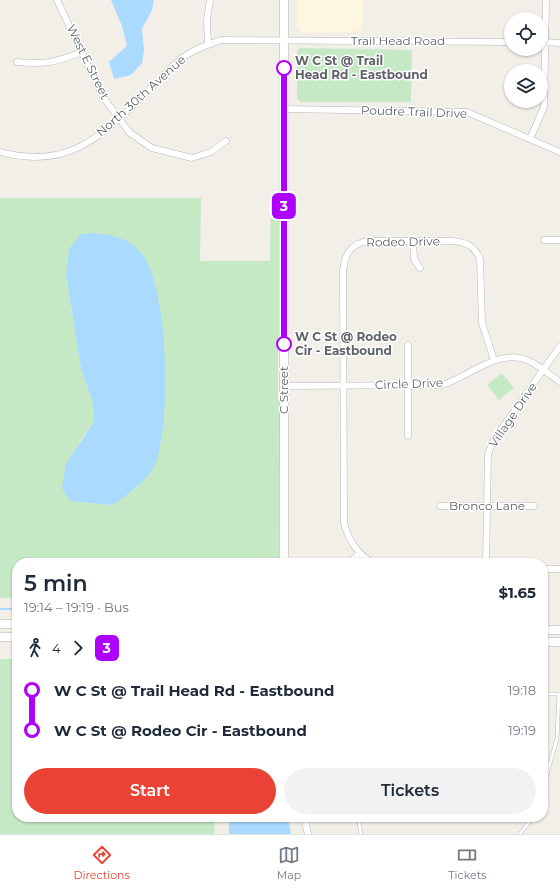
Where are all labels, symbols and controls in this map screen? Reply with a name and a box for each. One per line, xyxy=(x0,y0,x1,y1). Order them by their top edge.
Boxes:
map controls xyxy=(504,12,548,108)
button: locate xyxy=(504,12,548,56)
street label: West E Street xyxy=(64,22,113,102)
street label: Trail Head Road xyxy=(351,33,445,48)
street label: North 30th Avenue xyxy=(93,52,188,140)
place label: W C St @ Trail Head Rd - Eastbound xyxy=(295,53,428,82)
marker: W C St @ Trail Head Rd - Eastbound xyxy=(276,60,292,76)
button: layers xyxy=(504,64,548,108)
street label: Poudre Trail Drive xyxy=(361,102,467,121)
line badge: 3 xyxy=(271,193,297,219)
text: 3 xyxy=(280,197,288,215)
street label: Rodeo Drive xyxy=(366,233,440,250)
place label: W C St @ Rodeo Cir - Eastbound xyxy=(295,329,397,358)
marker: W C St @ Rodeo Cir - Eastbound xyxy=(276,336,292,352)
street label: C Street xyxy=(276,366,291,414)
street label: Circle Drive xyxy=(375,375,443,392)
street label: Village Drive xyxy=(485,379,540,450)
street label: Bronco Lane xyxy=(449,498,525,513)
text: 5 min xyxy=(24,570,88,597)
text: $1.65 xyxy=(498,583,536,602)
text: 19:14 – 19:19 · Bus xyxy=(24,599,129,615)
icon: walk xyxy=(24,637,46,659)
icon: forward xyxy=(67,637,89,659)
text: 3 xyxy=(103,639,111,657)
text: 4 xyxy=(52,640,61,656)
text: W C St @ Trail Head Rd - Eastbound xyxy=(54,681,334,700)
text: 19:18 xyxy=(508,682,536,698)
text: W C St @ Rodeo Cir - Eastbound xyxy=(54,721,307,740)
text: 19:19 xyxy=(508,722,536,738)
button: Start xyxy=(24,768,276,814)
button: Tickets xyxy=(284,768,536,814)
tab: Directions xyxy=(73,844,130,882)
tab: Map xyxy=(277,844,301,882)
tab: Tickets xyxy=(448,844,486,882)

